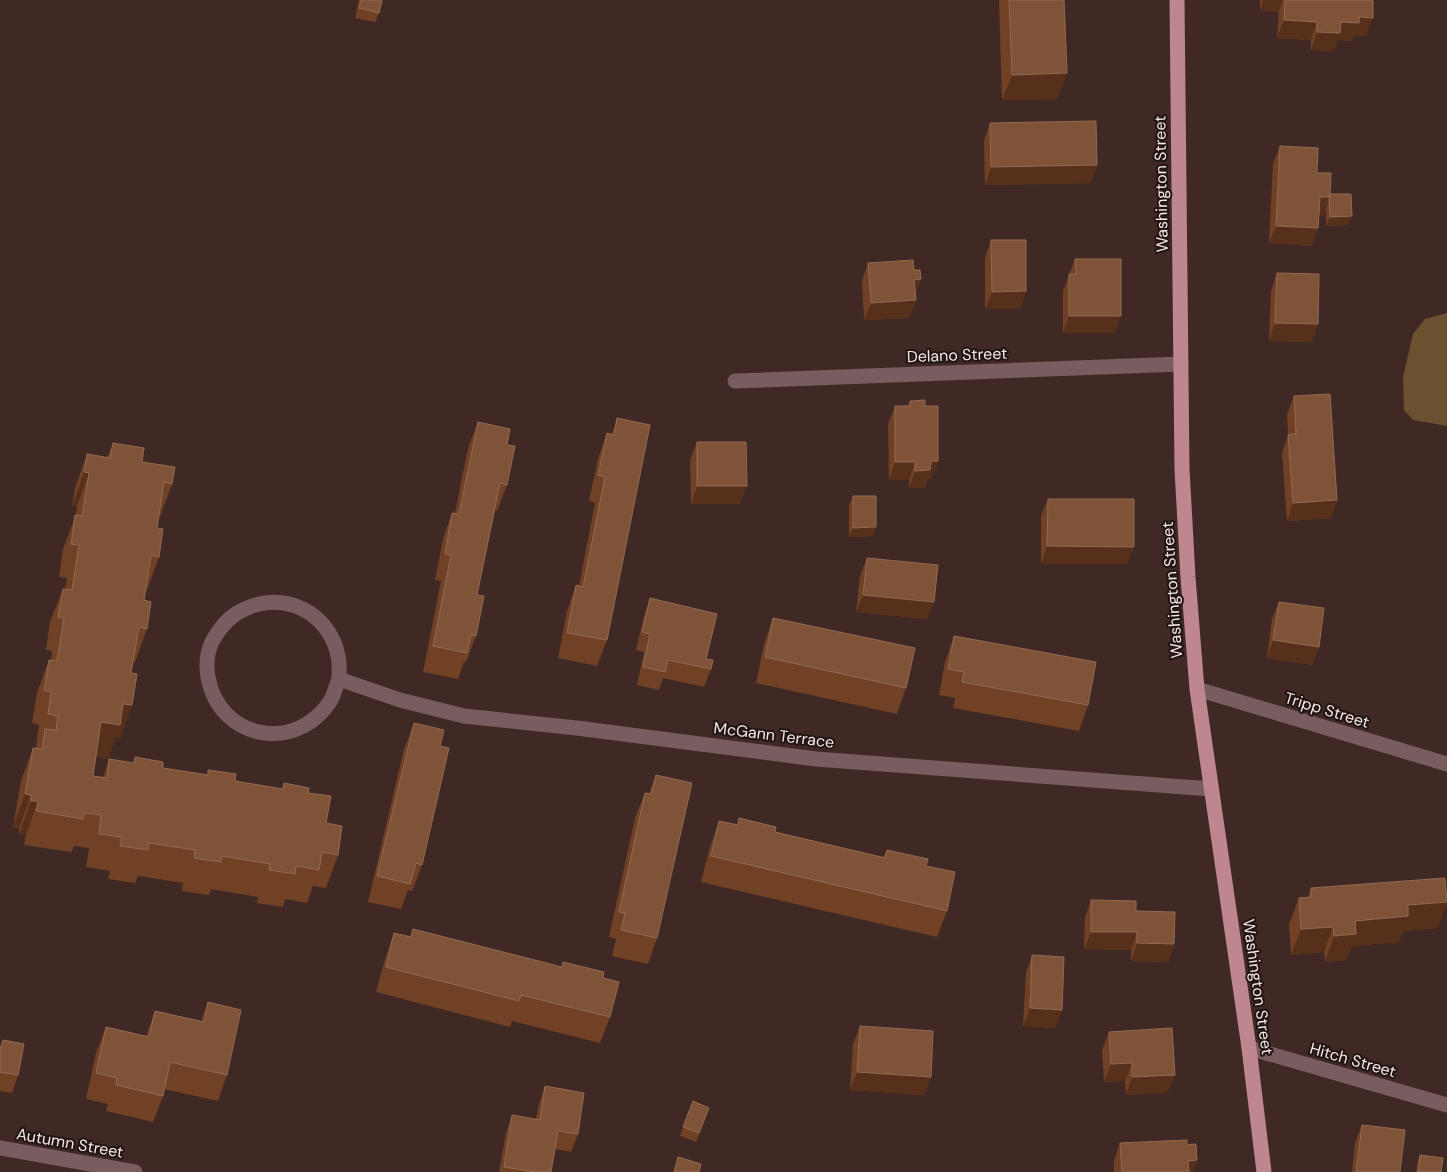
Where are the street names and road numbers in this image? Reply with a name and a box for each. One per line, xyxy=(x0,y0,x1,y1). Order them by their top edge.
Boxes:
street label: Washington Street xyxy=(1149,115,1173,253)
street label: Delano Street xyxy=(906,343,1008,367)
street label: Washington Street xyxy=(1157,521,1187,659)
street label: Tripp Street xyxy=(1282,687,1372,733)
street label: McGann Terrace xyxy=(712,717,836,753)
street label: Washington Street xyxy=(1238,918,1278,1056)
street label: Hitch Street xyxy=(1307,1038,1399,1082)
street label: Autumn Street xyxy=(15,1123,125,1163)

